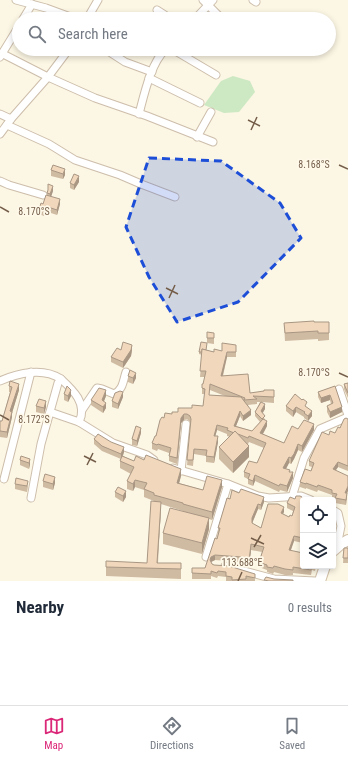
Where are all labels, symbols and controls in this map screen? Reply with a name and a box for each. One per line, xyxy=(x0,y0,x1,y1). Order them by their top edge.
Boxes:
search box xyxy=(12,12,336,56)
icon: search xyxy=(26,23,48,45)
text: Search here xyxy=(58,25,128,43)
text: 8.168°S xyxy=(298,159,330,170)
text: 8.170°S xyxy=(18,206,50,217)
text: 8.170°S xyxy=(298,367,330,378)
text: 8.172°S xyxy=(18,414,50,425)
map controls xyxy=(300,497,336,569)
button: locate xyxy=(300,497,336,533)
button: layers xyxy=(300,533,336,569)
text: 113.688°E xyxy=(222,557,263,568)
text: Nearby xyxy=(16,597,64,617)
text: 0 results xyxy=(288,600,332,615)
tab: Map xyxy=(43,715,65,752)
tab: Directions xyxy=(150,715,194,752)
tab: Saved xyxy=(279,715,305,752)

